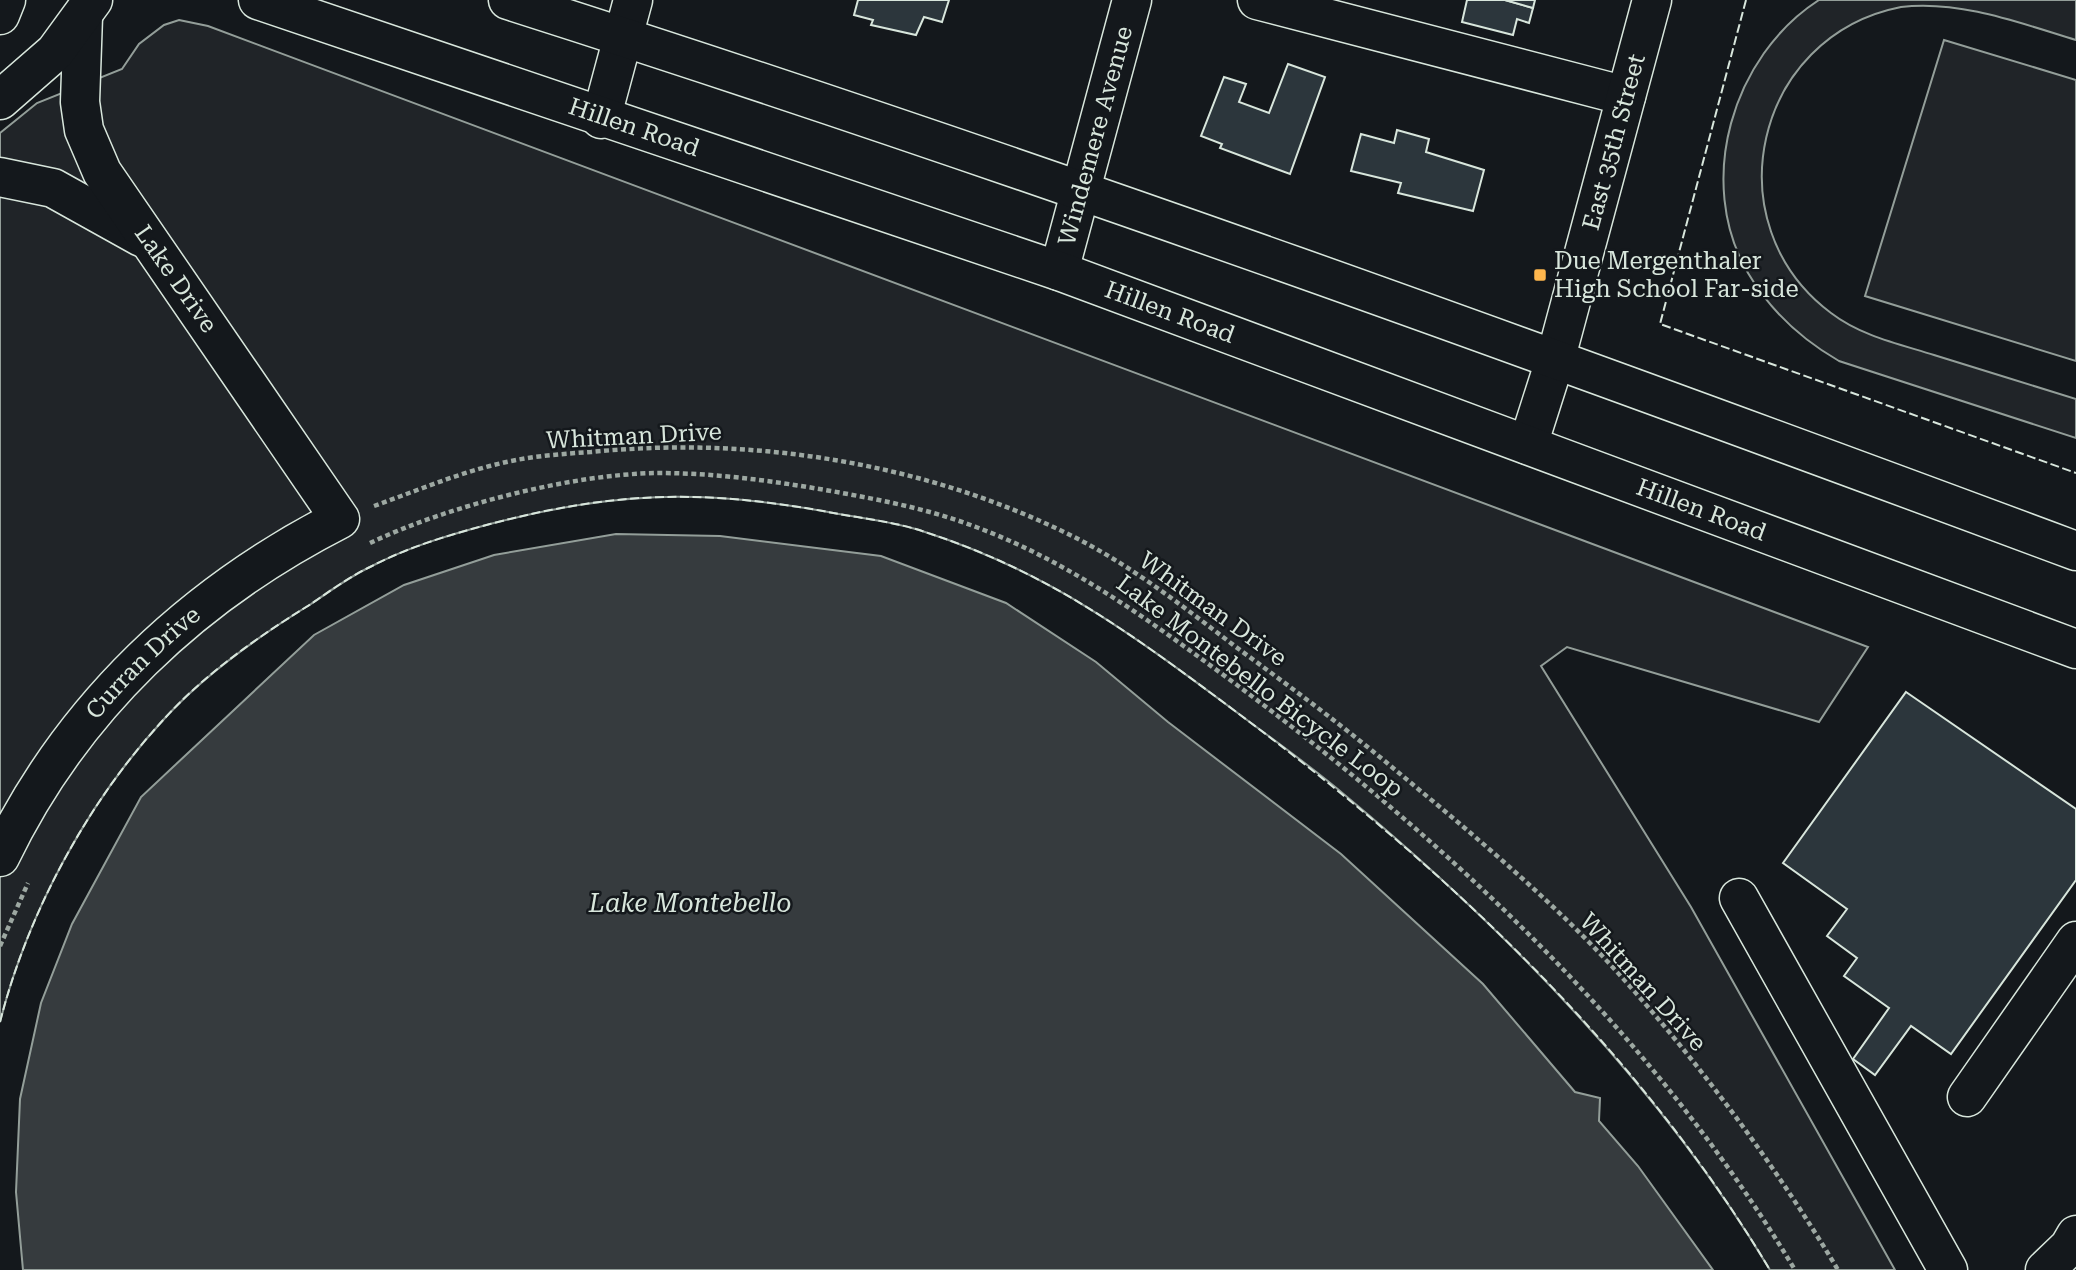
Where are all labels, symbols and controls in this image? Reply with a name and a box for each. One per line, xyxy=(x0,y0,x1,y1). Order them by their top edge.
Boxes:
street label: Windemere Avenue xyxy=(1052,23,1138,249)
street label: East 35th Street xyxy=(1577,51,1651,233)
street label: Hillen Road xyxy=(565,92,703,162)
street label: Lake Drive xyxy=(129,220,223,338)
place label: Due Mergenthaler High School Far-side xyxy=(1554,247,1799,303)
marker: Due Mergenthaler High School Far-side xyxy=(1532,267,1548,283)
street label: Hillen Road xyxy=(1101,275,1239,349)
street label: Whitman Drive xyxy=(545,417,723,455)
street label: Hillen Road xyxy=(1633,473,1770,547)
street label: Whitman Drive xyxy=(1134,546,1292,672)
street label: Lake Montebello Bicycle Loop xyxy=(1111,569,1409,803)
street label: Curran Drive xyxy=(80,600,206,725)
water label: Lake Montebello xyxy=(588,888,791,918)
street label: Whitman Drive xyxy=(1574,907,1712,1057)

